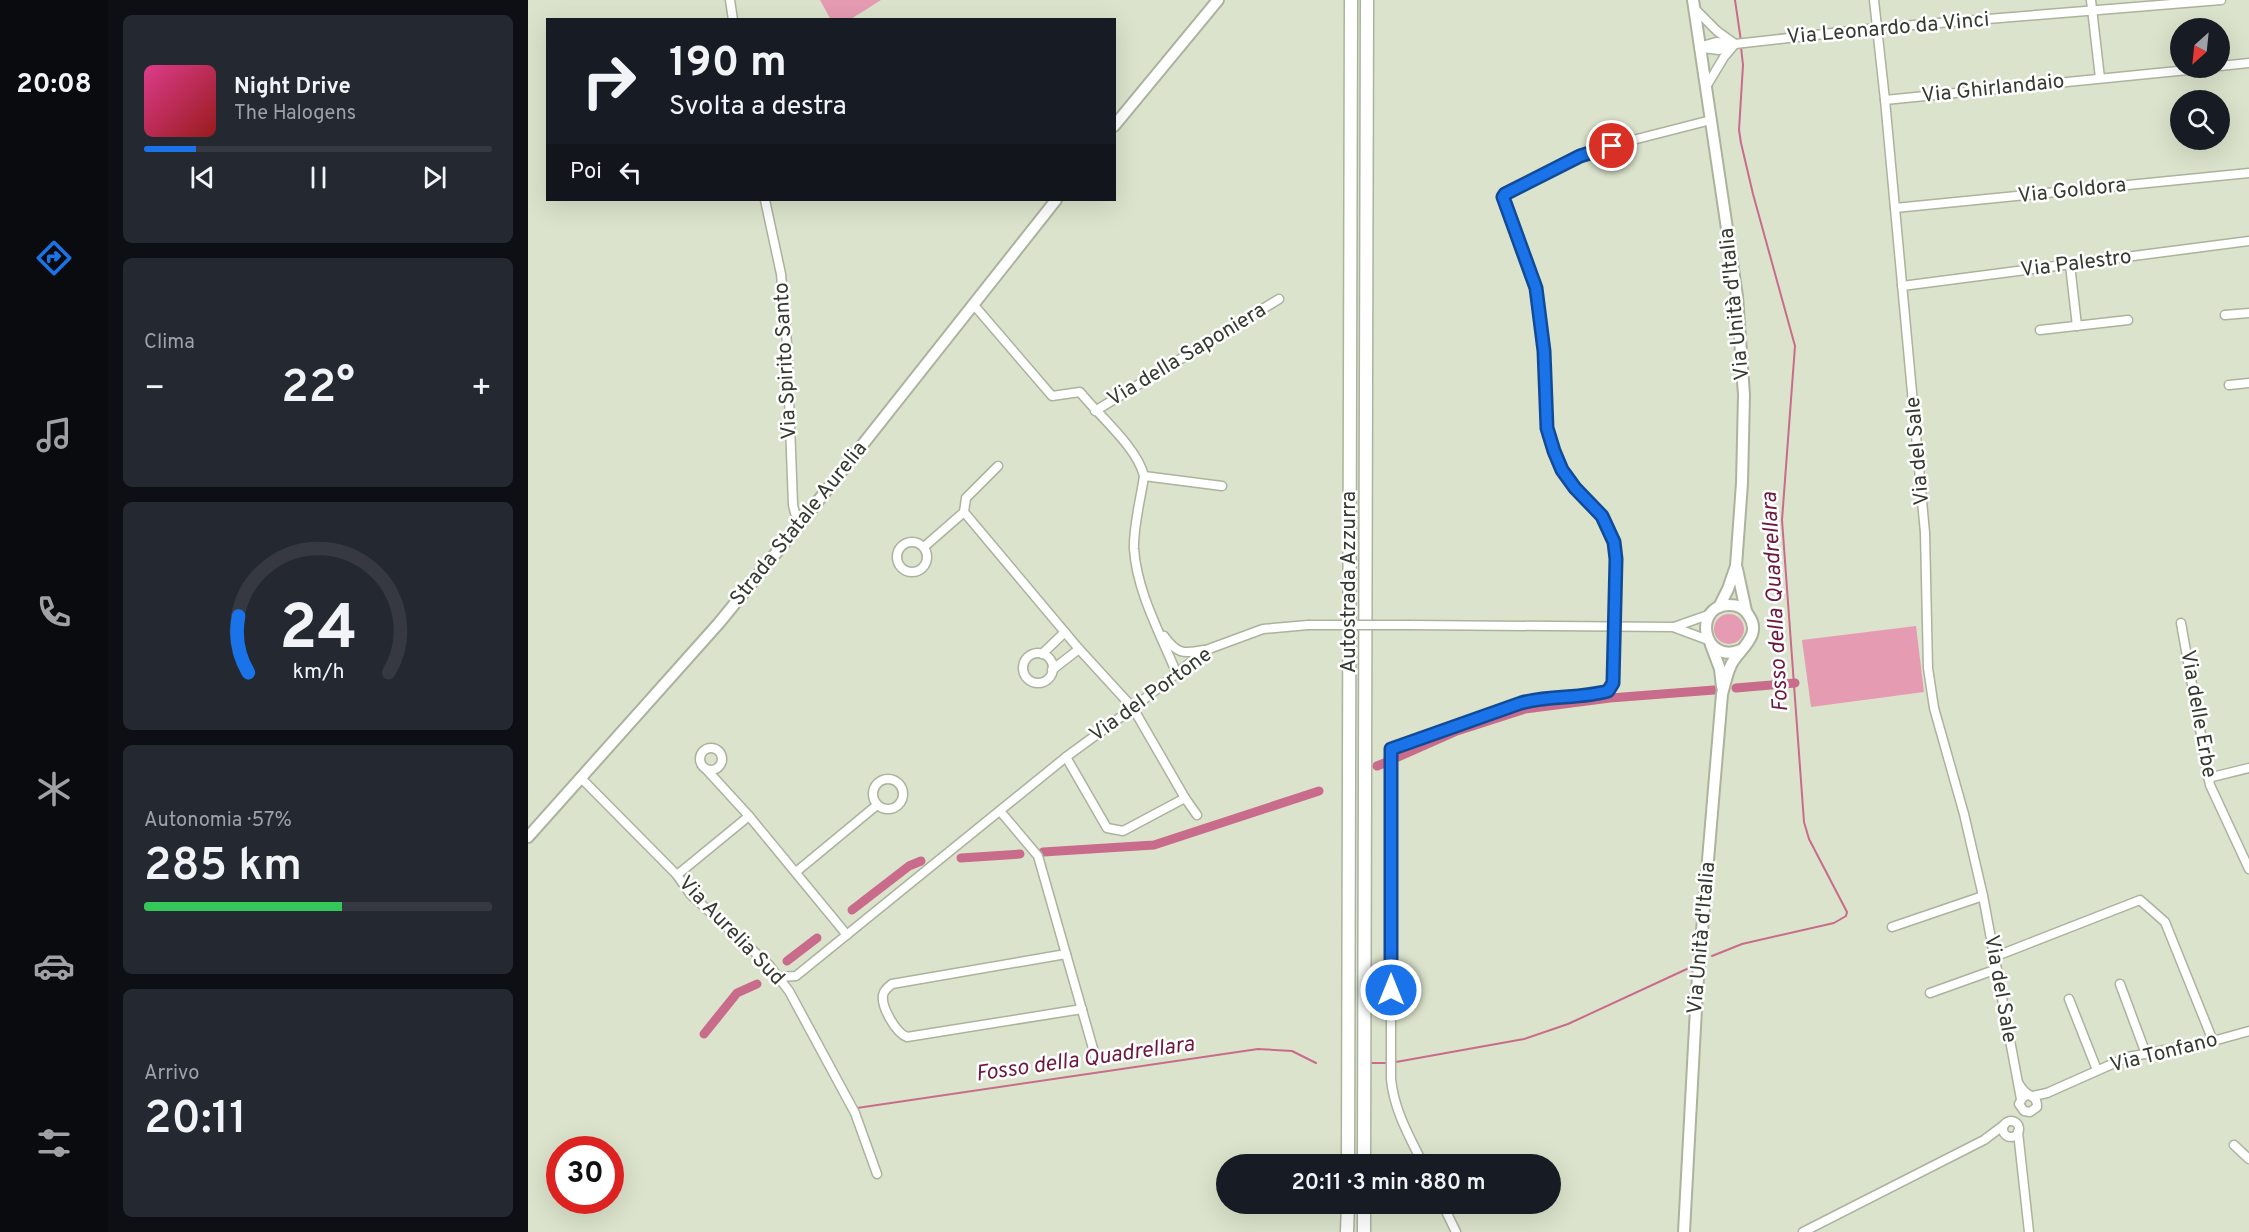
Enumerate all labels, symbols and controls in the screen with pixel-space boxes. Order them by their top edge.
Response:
street label: Via Leonardo da Vinci [1786,7,1990,51]
north arrow [2170,18,2230,78]
map controls [2170,18,2230,150]
text: 190 m [669,38,787,91]
icon: right [570,42,648,120]
text: 20:08 [16,68,92,102]
street label: Via Ghirlandaio [1920,68,2066,110]
text: Night Drive [234,74,351,101]
text: Svolta a destra [669,90,847,124]
button: search [2170,90,2230,150]
text: The Halogens [234,101,356,127]
pin [1586,120,1637,171]
icon: arrive [1595,129,1628,162]
icon: left [614,156,647,189]
text: Poi [570,159,602,186]
icon: previous [186,161,219,194]
icon: pause [302,161,335,194]
icon: next [418,161,451,194]
street label: Via Goldora [2016,172,2128,210]
street label: Via Unità d'Italia [1714,226,1756,382]
icon: directions [33,237,75,279]
street label: Via Palestro [2019,244,2133,284]
street label: Via Spirito Santo [768,282,804,440]
street label: Via della Saponiera [1103,297,1271,413]
text: Clima [144,330,195,356]
text: 22° [281,361,355,418]
text: − [144,369,165,411]
text: + [471,369,492,411]
street label: Via del Sale [1900,396,1936,506]
icon: music [33,414,75,456]
street label: Strada Statale Aurelia [724,436,874,612]
street label: Autostrada Azzurra [1336,491,1363,673]
water label: Fosso della Quadrellara [1757,491,1795,713]
icon: phone [33,591,75,633]
text: 24 [279,592,357,671]
street label: Via del Portone [1085,642,1217,748]
street label: Via delle Erbe [2173,648,2223,780]
text: km/h [292,659,344,686]
icon: climate [33,768,75,810]
text: Autonomia · 57% [144,808,292,834]
text: 285 km [144,839,302,896]
street label: Via Unità d'Italia [1682,860,1722,1016]
street label: Via Aurelia Sud [672,870,790,992]
street label: Via del Sale [1977,933,2023,1045]
icon: car [33,945,75,987]
position arrow [1359,958,1423,1022]
street label: Via Tonfano [2107,1027,2221,1079]
water label: Fosso della Quadrellara [974,1031,1197,1089]
text: Arrivo [144,1061,199,1087]
text: 20:11 [144,1092,247,1149]
icon: filters [33,1122,75,1164]
speed limit sign: 30 [546,1136,624,1214]
text: 20:11 · 3 min · 880 m [1291,1170,1486,1197]

